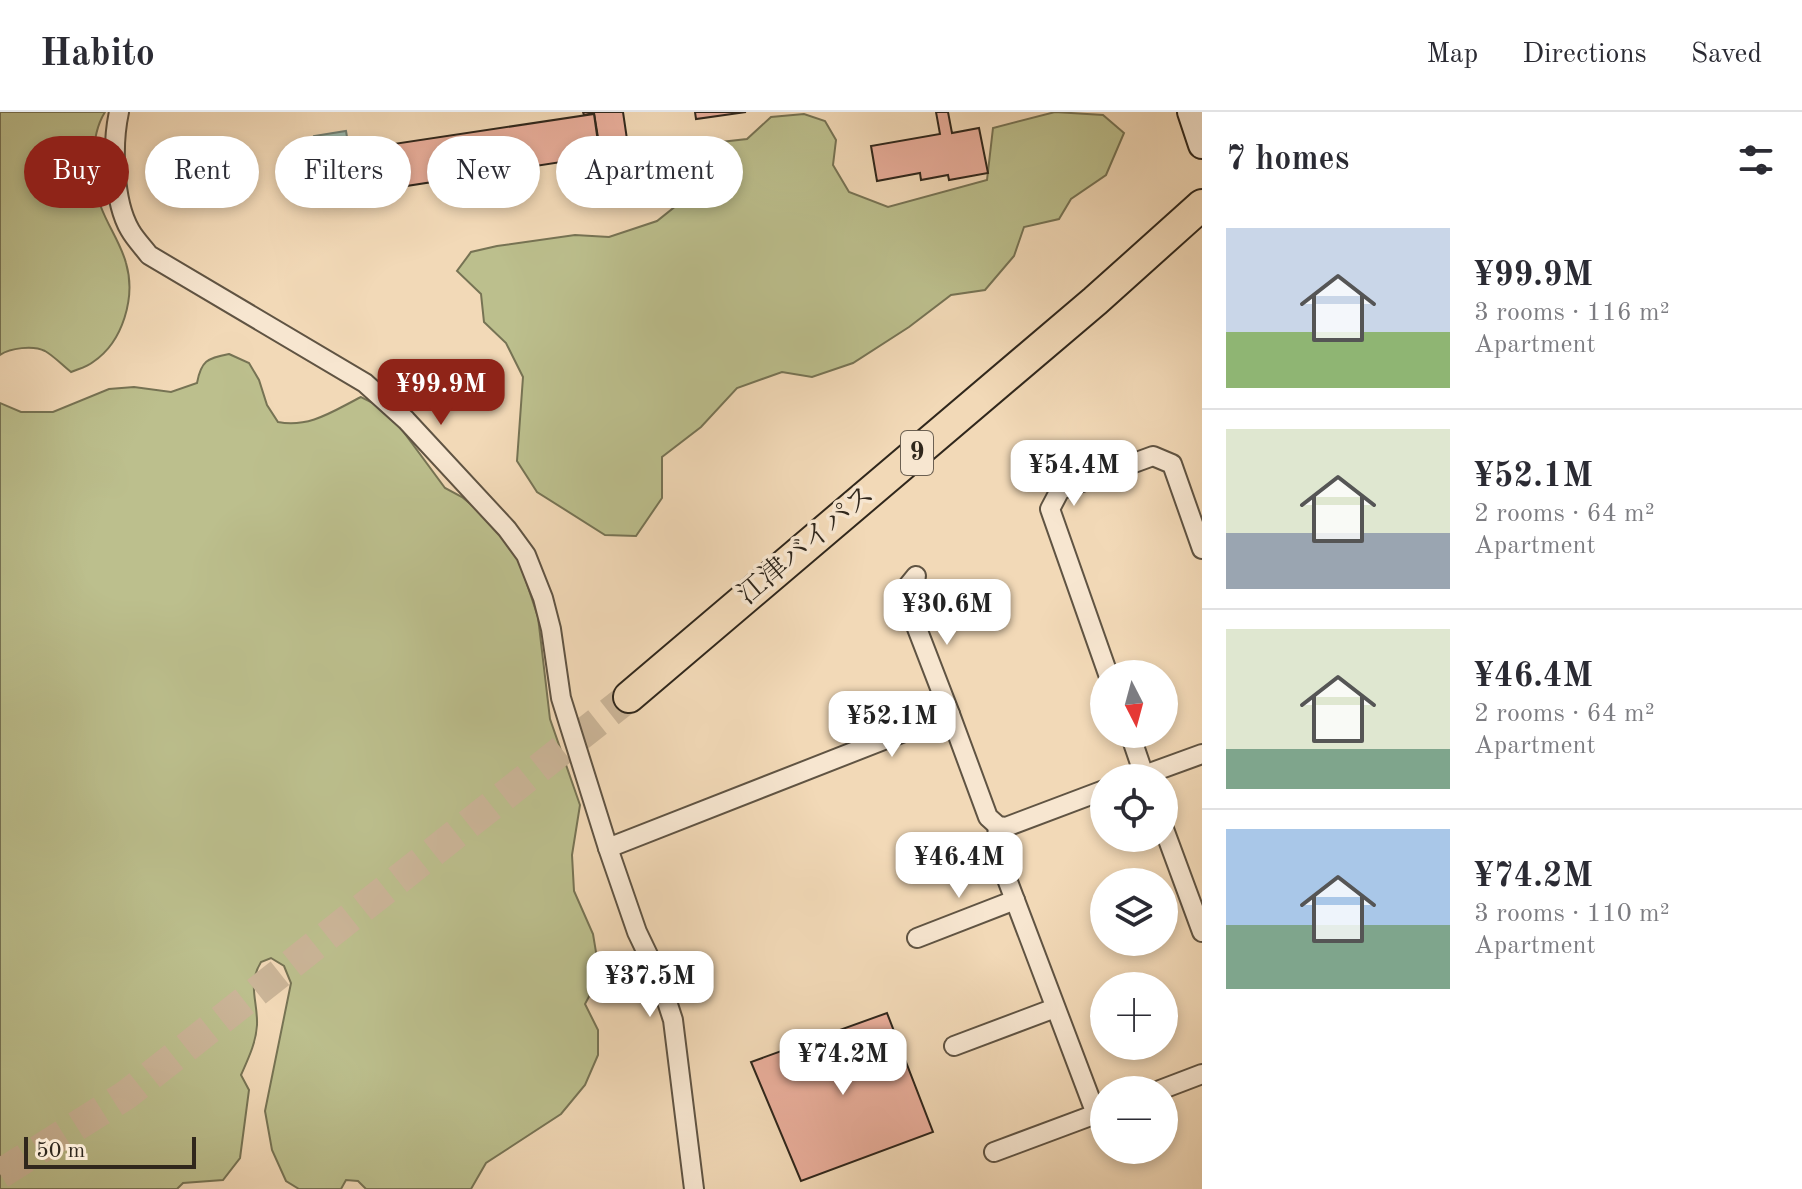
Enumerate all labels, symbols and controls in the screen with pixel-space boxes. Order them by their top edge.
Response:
text: Habito [40,36,155,74]
text: Map [1426,41,1478,69]
text: Directions [1522,41,1647,69]
text: Saved [1691,41,1762,69]
chip: Buy [24,136,129,208]
chip: Rent [145,136,259,208]
chip: Filters [275,136,411,208]
chip: New [427,136,540,208]
chip: Apartment [556,136,743,208]
icon: filters [1734,138,1778,182]
text: 7 homes [1226,143,1349,177]
text: ¥99.9M [1474,259,1593,293]
icon: home [1290,260,1386,356]
text: 3 rooms · 116 m² [1474,300,1670,326]
text: Apartment [1474,332,1596,358]
pin: ¥99.9M [376,359,506,427]
text: ¥99.9M [396,372,486,398]
road number: 9 [901,431,933,475]
pin: ¥54.4M [1009,440,1139,508]
text: ¥54.4M [1029,453,1119,479]
text: ¥52.1M [1474,460,1593,494]
icon: home [1290,461,1386,557]
street label: 江津バイパス [732,479,880,611]
text: 2 rooms · 64 m² [1474,501,1655,527]
text: Apartment [1474,533,1596,559]
pin: ¥30.6M [882,579,1012,647]
text: ¥30.6M [902,592,992,618]
north arrow [1090,660,1178,748]
map controls [1090,660,1178,1164]
text: ¥46.4M [1474,660,1593,694]
icon: home [1290,661,1386,757]
pin: ¥52.1M [827,691,957,759]
text: 2 rooms · 64 m² [1474,701,1655,727]
text: ¥52.1M [847,704,937,730]
text: Apartment [1474,733,1596,759]
button: locate [1090,764,1178,852]
pin: ¥46.4M [894,832,1024,900]
text: ¥46.4M [914,845,1004,871]
text: ¥74.2M [1474,860,1593,894]
icon: home [1290,861,1386,957]
button: layers [1090,868,1178,956]
text: 3 rooms · 110 m² [1474,901,1670,927]
text: Apartment [1474,933,1596,959]
pin: ¥37.5M [585,951,715,1019]
text: ¥37.5M [605,964,695,990]
button: + [1090,972,1178,1060]
pin: ¥74.2M [778,1029,908,1097]
text: ¥74.2M [798,1042,888,1068]
button: − [1090,1076,1178,1164]
scale bar [24,1133,196,1169]
text: 50 m [36,1140,85,1162]

